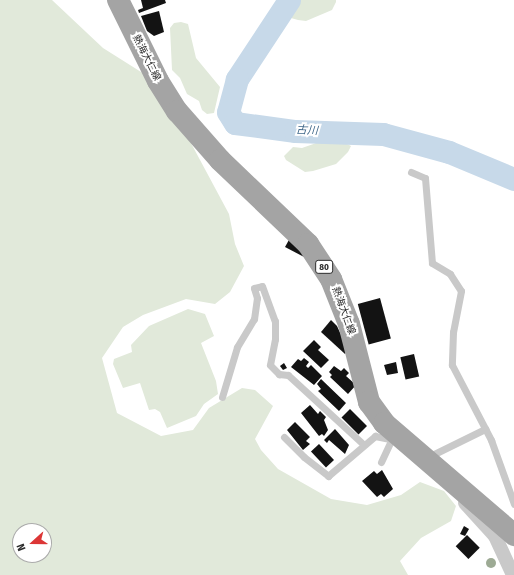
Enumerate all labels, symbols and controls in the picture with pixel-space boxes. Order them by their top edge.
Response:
street label: 熱海大仁線 [129,33,163,83]
water label: 古川 [296,124,318,138]
road number: 80 [315,260,333,274]
street label: 熱海大仁線 [329,285,357,337]
north arrow [12,523,52,563]
text: N [14,542,29,553]

